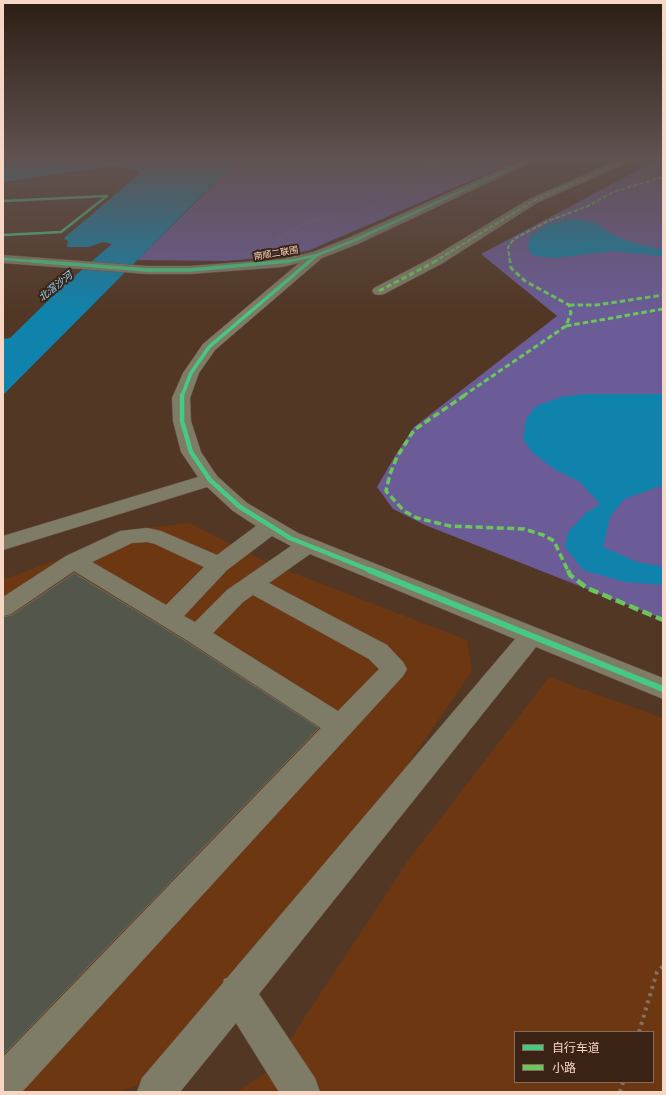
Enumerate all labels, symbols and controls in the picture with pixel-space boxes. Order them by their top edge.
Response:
street label: 南顺二联围 [253,245,299,263]
water label: 北滘沙河 [37,270,75,304]
legend [514,1031,654,1083]
text: 自行车道 [552,1041,600,1056]
text: 小路 [552,1061,576,1076]

